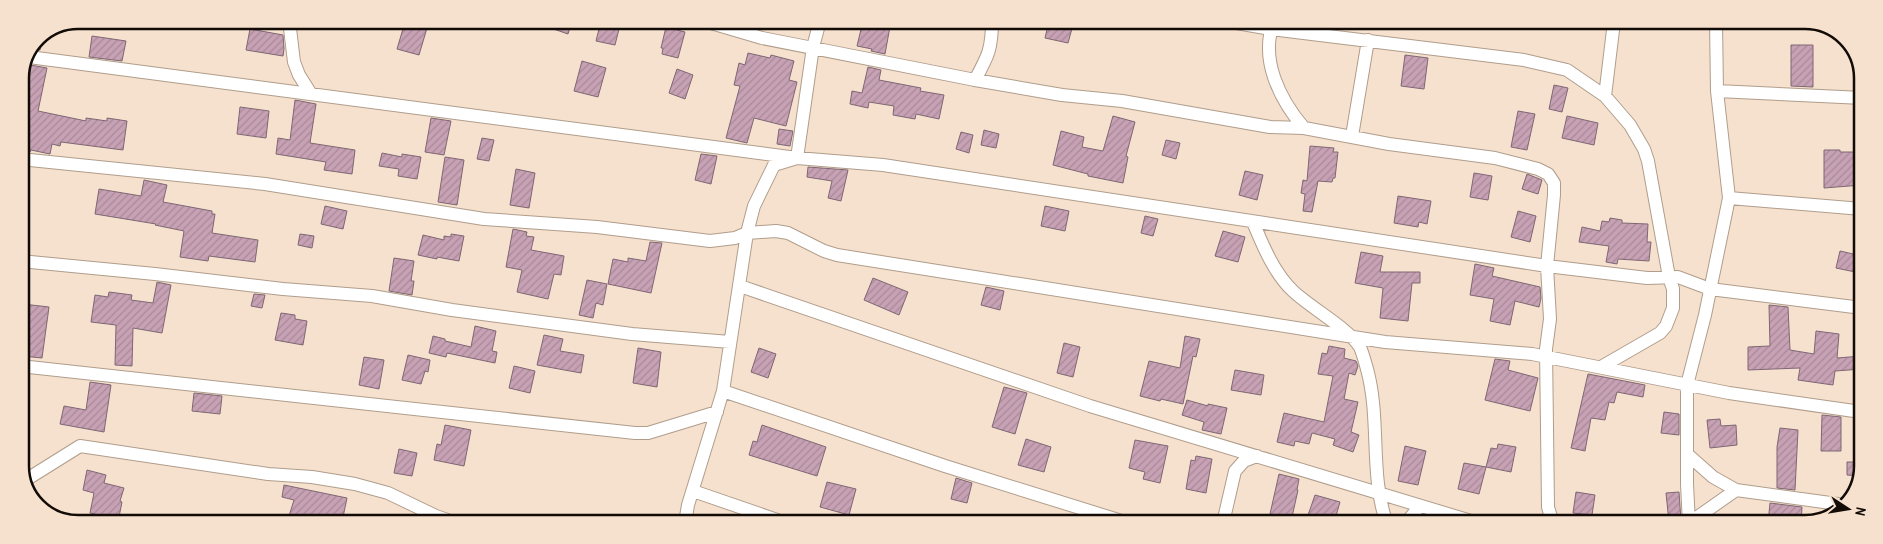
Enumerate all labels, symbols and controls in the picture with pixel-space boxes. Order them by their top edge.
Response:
north arrow [1823,484,1873,534]
text: N [1851,506,1870,518]

